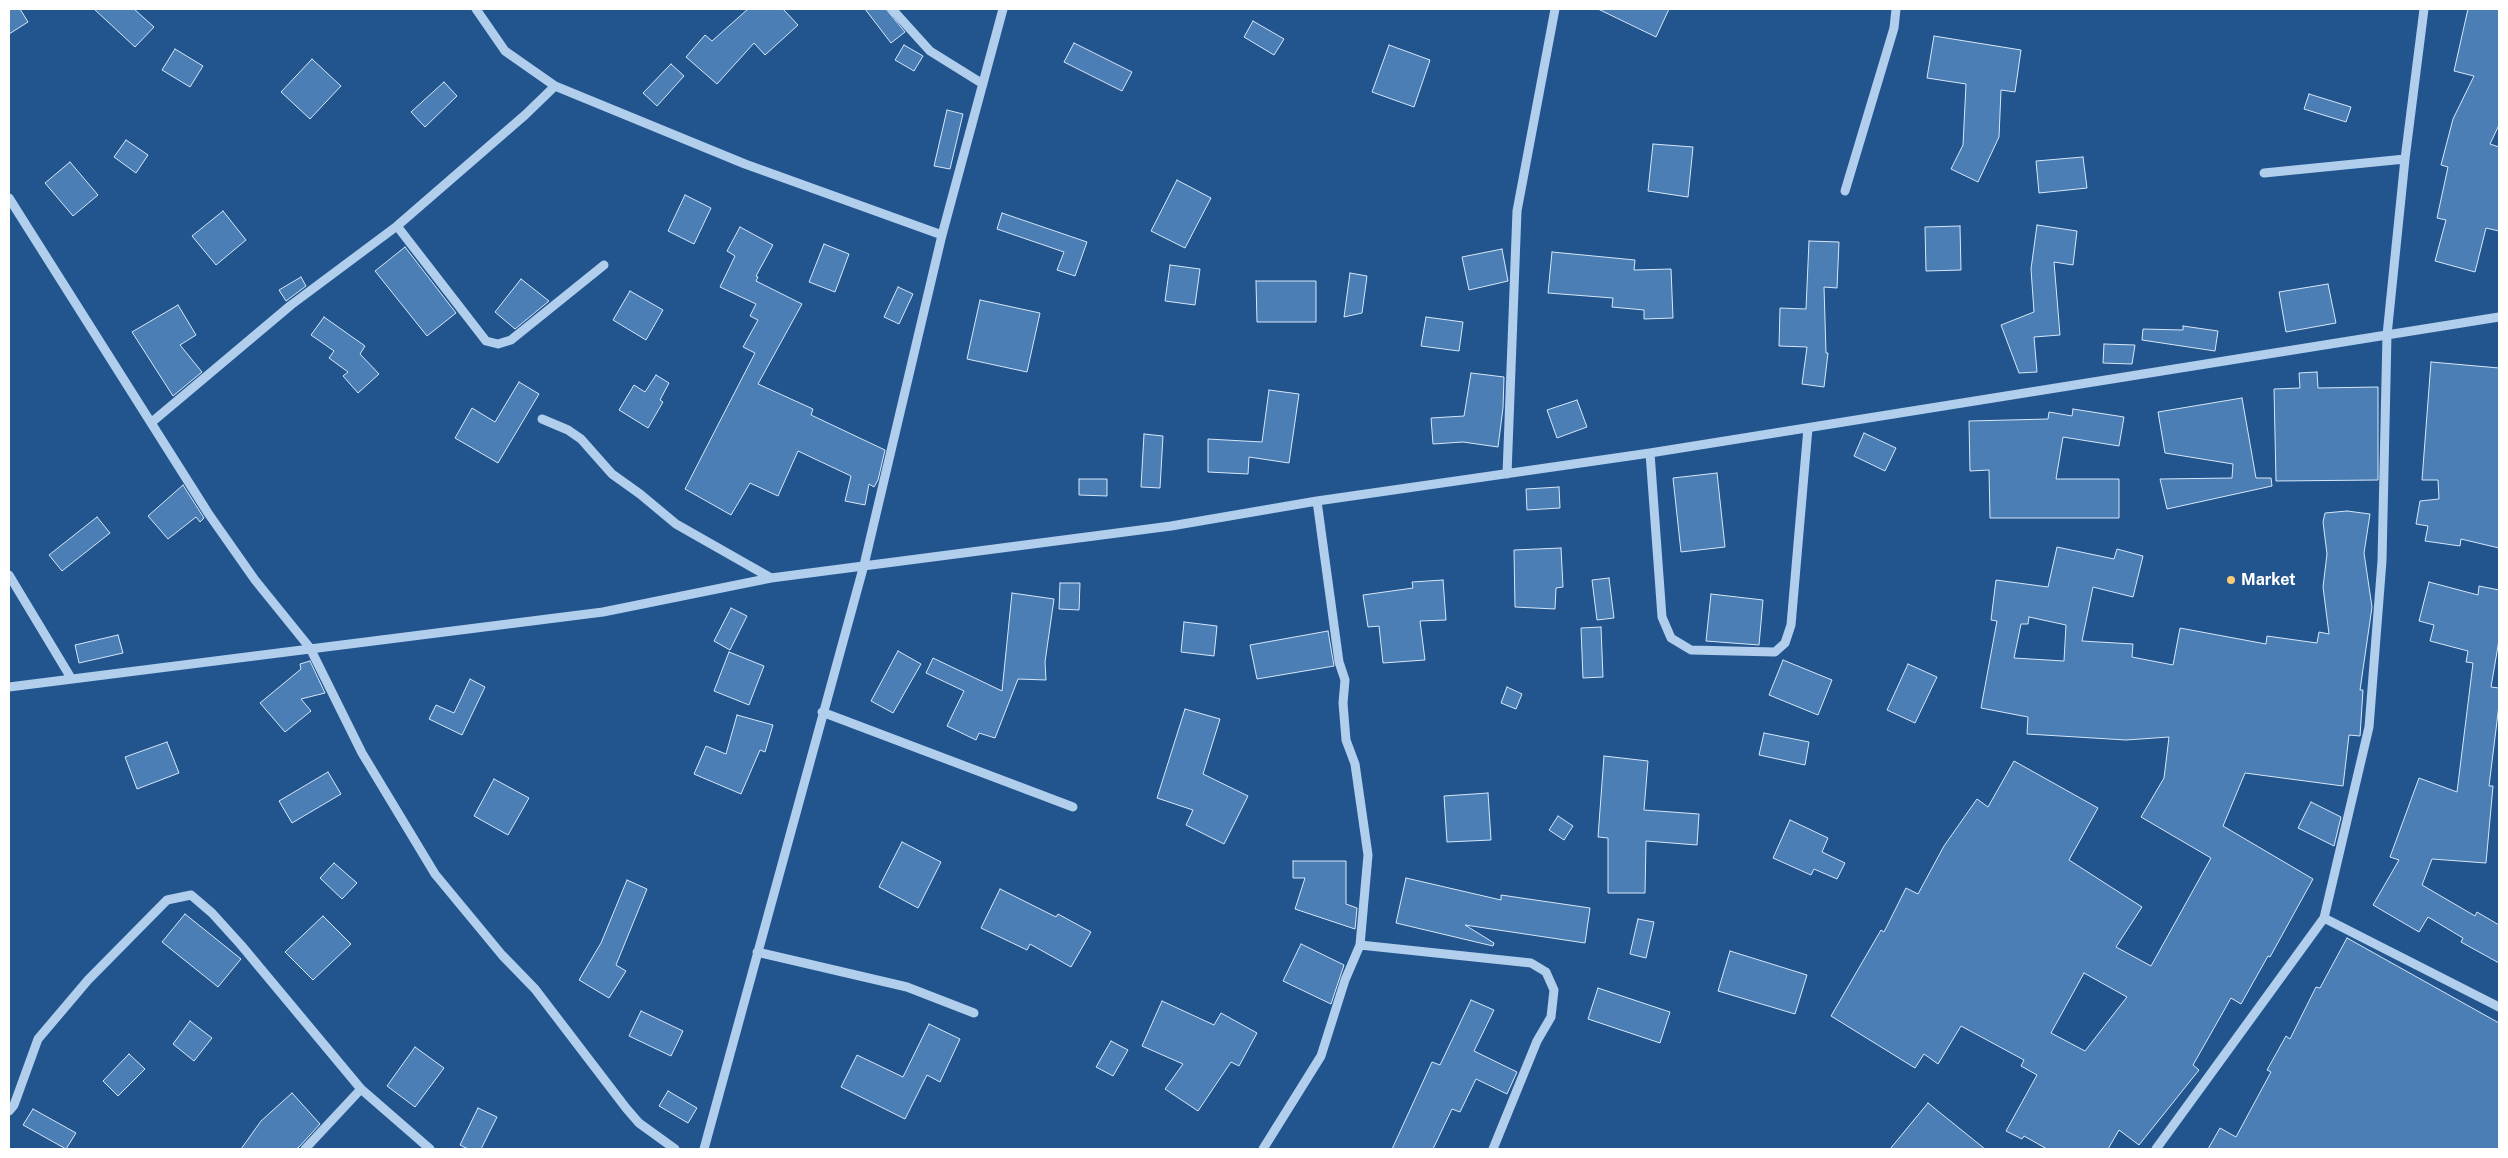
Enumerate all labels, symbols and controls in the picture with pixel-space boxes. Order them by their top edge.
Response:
place label: Market [2241,570,2296,590]
marker: Market [2225,574,2237,586]

